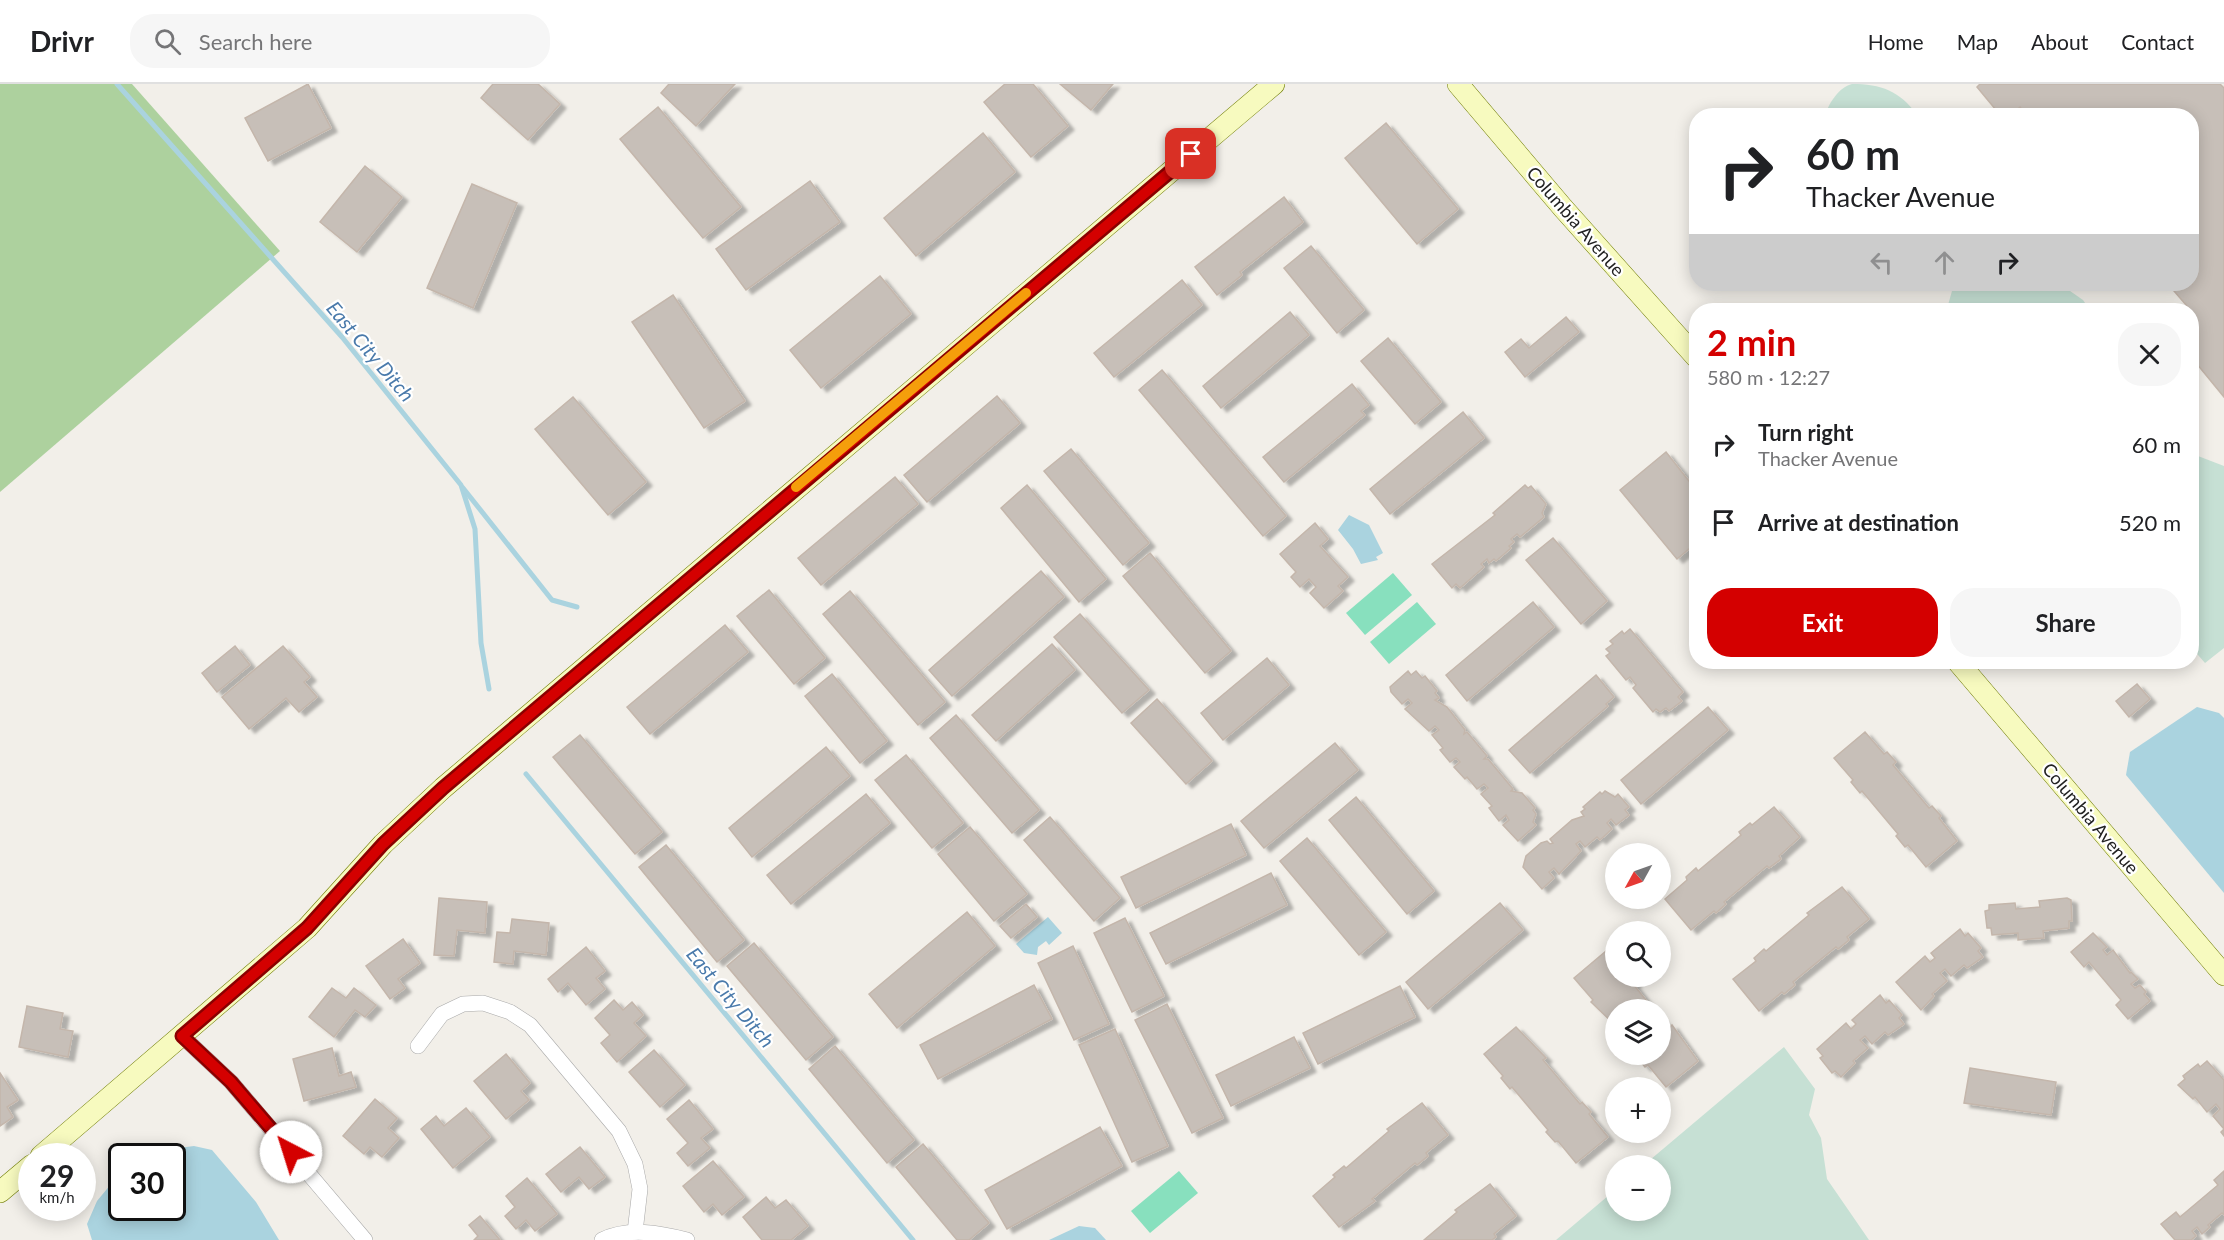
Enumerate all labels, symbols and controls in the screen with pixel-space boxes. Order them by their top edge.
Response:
search box [130,14,550,68]
text: Drivr [30,24,94,58]
icon: search [151,25,184,58]
text: Search here [199,28,312,55]
text: Home [1868,29,1924,54]
text: Map [1957,29,1998,54]
text: About [2031,29,2088,54]
text: Contact [2121,29,2194,54]
pin [1165,128,1216,179]
text: 60 m [1806,129,1900,179]
icon: right [1707,132,1785,210]
icon: arrive [1174,137,1207,170]
street label: Columbia Avenue [1522,162,1630,280]
text: Thacker Avenue [1806,180,1995,213]
icon: left [1865,246,1898,279]
icon: ahead [1928,246,1961,279]
icon: right [1991,246,2024,279]
water label: East City Ditch [322,296,420,406]
text: 2 min [1707,320,1796,364]
button: close [2118,323,2181,386]
text: 580 m · 12:27 [1707,365,1830,389]
text: Turn right [1758,419,1853,446]
icon: right [1707,428,1740,461]
text: 60 m [2132,431,2181,458]
text: Thacker Avenue [1758,446,1898,470]
icon: arrive [1707,506,1740,539]
text: Arrive at destination [1758,509,1959,536]
text: 520 m [2119,509,2181,536]
button: Exit [1707,588,1938,657]
button: Share [1950,588,2181,657]
street label: Columbia Avenue [2038,758,2144,878]
north arrow [1605,843,1671,909]
map controls [1605,843,1671,1221]
button: search [1605,921,1671,987]
water label: East City Ditch [682,942,780,1052]
button: layers [1605,999,1671,1065]
button: + [1605,1077,1671,1143]
position arrow [259,1120,323,1184]
speed limit sign: 30 [108,1143,186,1221]
button: − [1605,1155,1671,1221]
text: 29 [40,1157,74,1193]
text: km/h [39,1188,75,1206]

